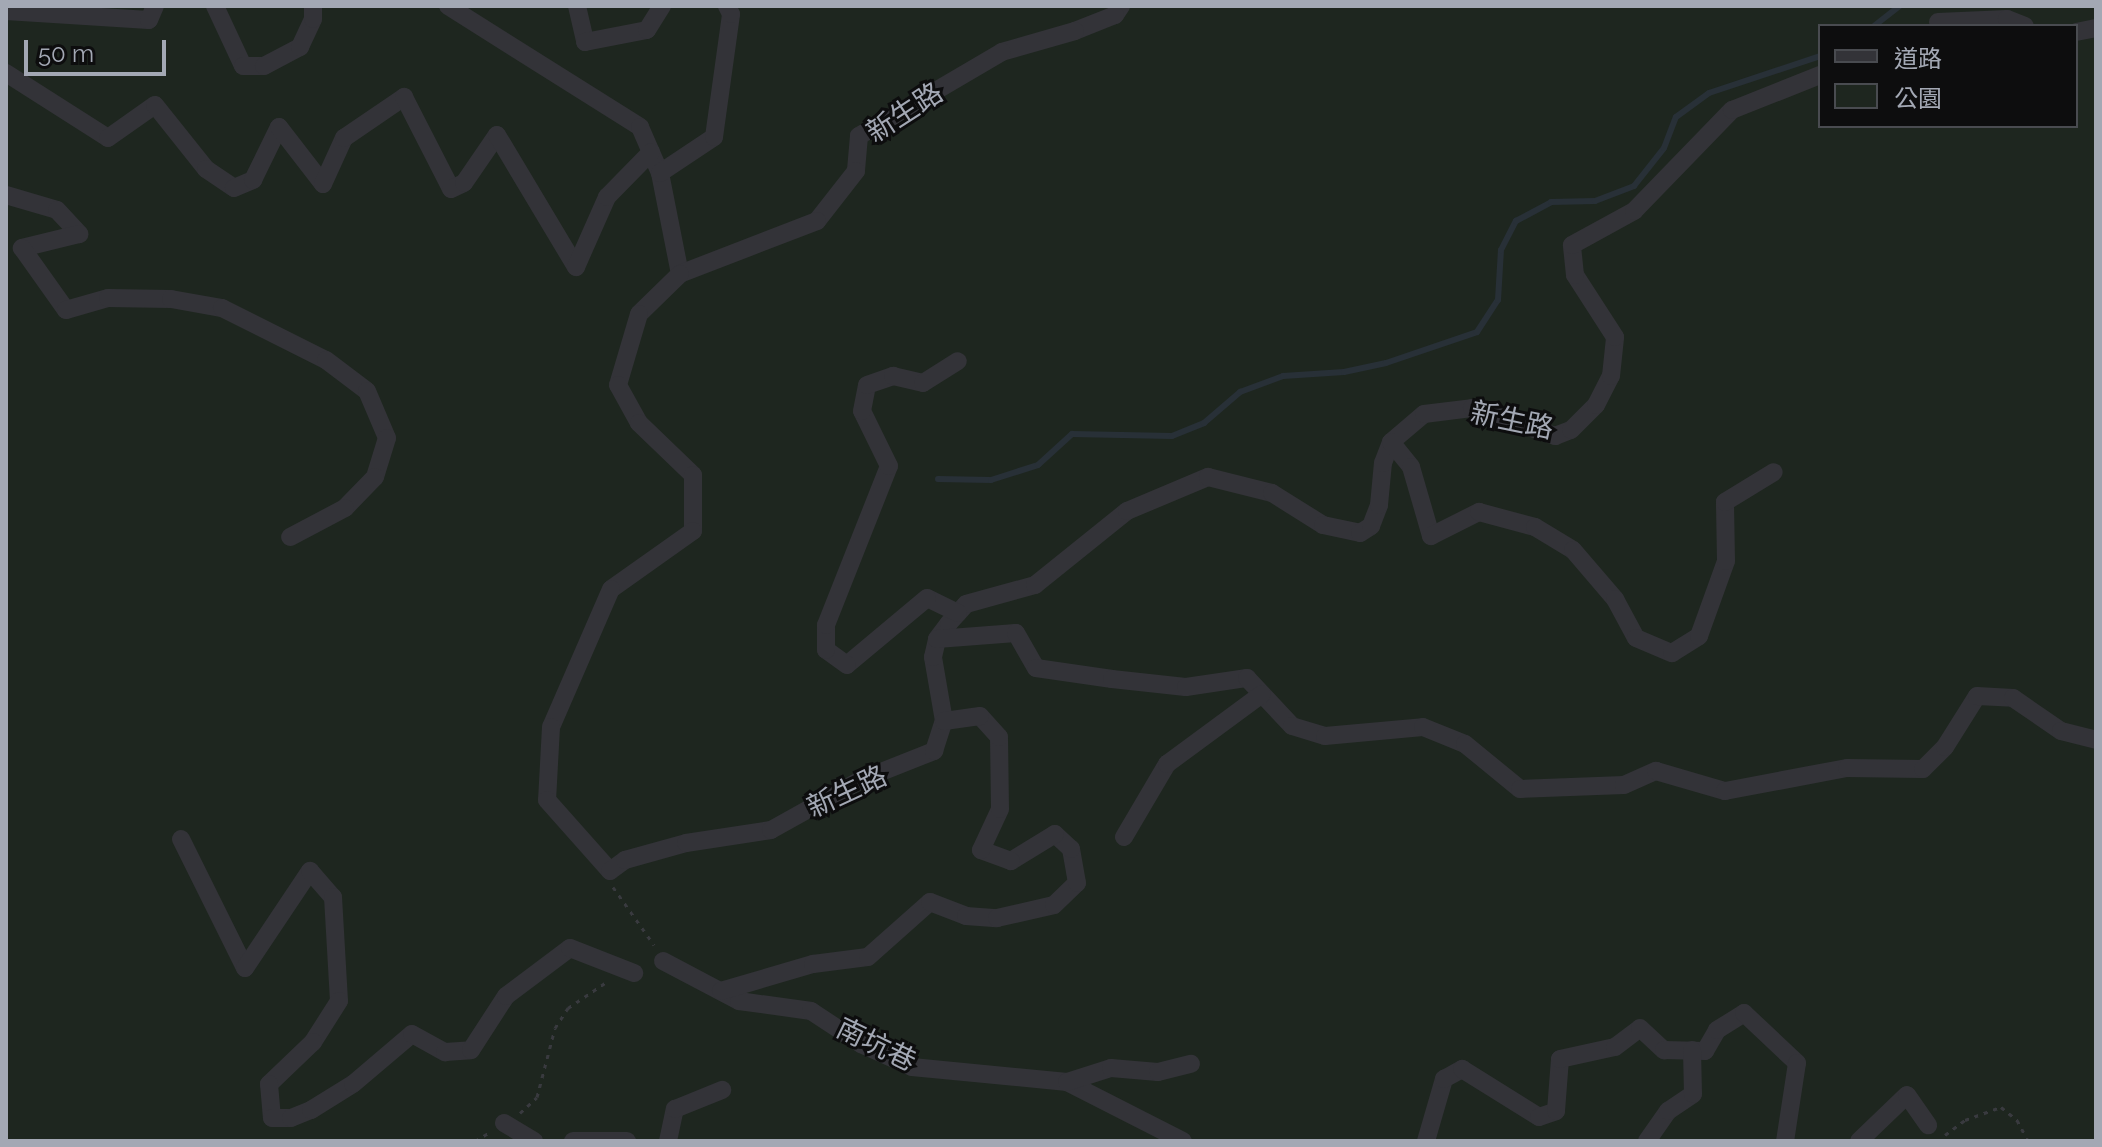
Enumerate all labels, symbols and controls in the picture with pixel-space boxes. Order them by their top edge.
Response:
scale bar [28,24,170,74]
legend [1818,24,2078,128]
text: 50 m [38,39,94,68]
text: 道路 [1894,44,1942,73]
street label: 新生路 [861,76,949,150]
text: 公園 [1894,84,1942,113]
street label: 新生路 [1467,396,1557,446]
street label: 新生路 [802,759,892,825]
street label: 南坑巷 [831,1011,921,1079]

